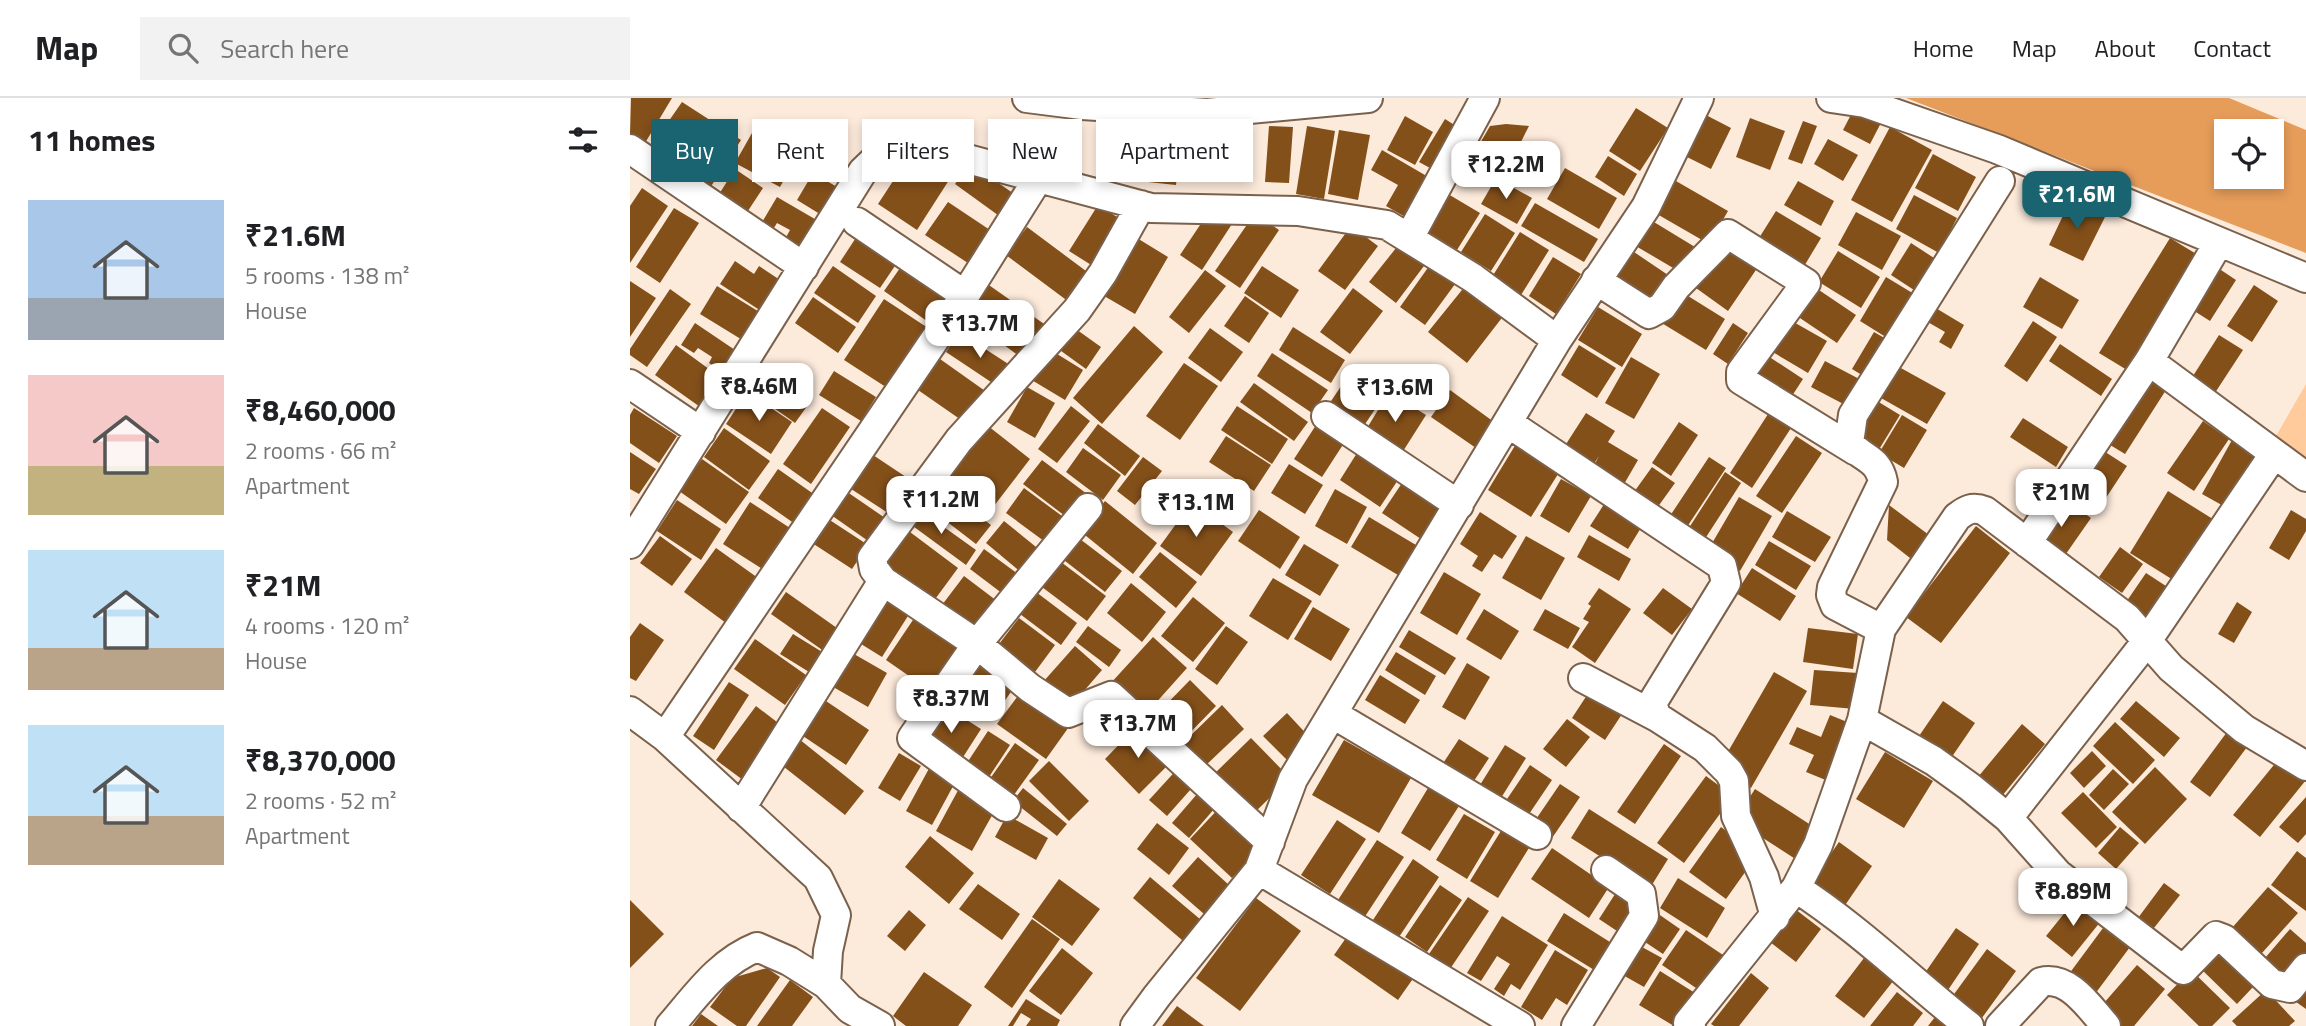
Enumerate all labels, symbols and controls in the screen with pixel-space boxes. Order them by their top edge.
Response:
search box [140,17,630,80]
text: Map [35,23,98,73]
icon: search [164,29,202,67]
text: Search here [220,29,349,68]
text: Home [1913,30,1974,66]
text: Map [2012,30,2057,66]
text: About [2095,30,2155,66]
text: Contact [2193,30,2271,66]
text: 11 homes [28,117,155,163]
chip: Buy [651,119,738,182]
chip: Rent [752,119,848,182]
chip: Filters [862,119,974,182]
chip: New [988,119,1082,182]
chip: Apartment [1096,119,1253,182]
map controls [2214,119,2284,189]
button: locate [2214,119,2284,189]
icon: filters [564,121,602,159]
pin: ₹12.2M [1449,141,1563,201]
text: ₹12.2M [1467,146,1545,181]
pin: ₹21.6M [2020,172,2134,231]
text: ₹21.6M [2038,176,2116,211]
text: ₹21.6M [245,212,346,258]
icon: home [84,228,168,312]
text: 5 rooms · 138 m² [245,258,409,293]
text: House [245,293,307,328]
pin: ₹13.7M [923,300,1037,360]
text: ₹13.7M [941,305,1019,340]
pin: ₹8.46M [702,364,816,423]
pin: ₹13.6M [1338,364,1452,424]
text: ₹8.46M [720,368,798,403]
text: ₹13.6M [1356,369,1434,404]
text: ₹8,460,000 [245,387,396,433]
icon: home [84,403,168,487]
text: 2 rooms · 66 m² [245,433,396,468]
text: Apartment [245,468,350,503]
pin: ₹21M [2020,470,2102,529]
text: ₹21M [2032,474,2090,509]
pin: ₹11.2M [884,476,998,536]
pin: ₹13.1M [1139,480,1253,539]
text: ₹11.2M [902,481,980,516]
text: ₹13.1M [1157,484,1235,519]
text: ₹21M [245,562,322,608]
icon: home [84,578,168,662]
text: 4 rooms · 120 m² [245,608,409,643]
text: House [245,643,307,678]
pin: ₹8.37M [894,676,1008,735]
text: ₹8.37M [912,680,990,715]
pin: ₹13.7M [1081,700,1195,760]
text: ₹13.7M [1099,705,1177,740]
text: ₹8,370,000 [245,737,396,783]
icon: home [84,753,168,837]
text: 2 rooms · 52 m² [245,783,396,818]
text: Apartment [245,818,350,853]
pin: ₹8.89M [2016,868,2130,928]
text: ₹8.89M [2034,873,2112,908]

